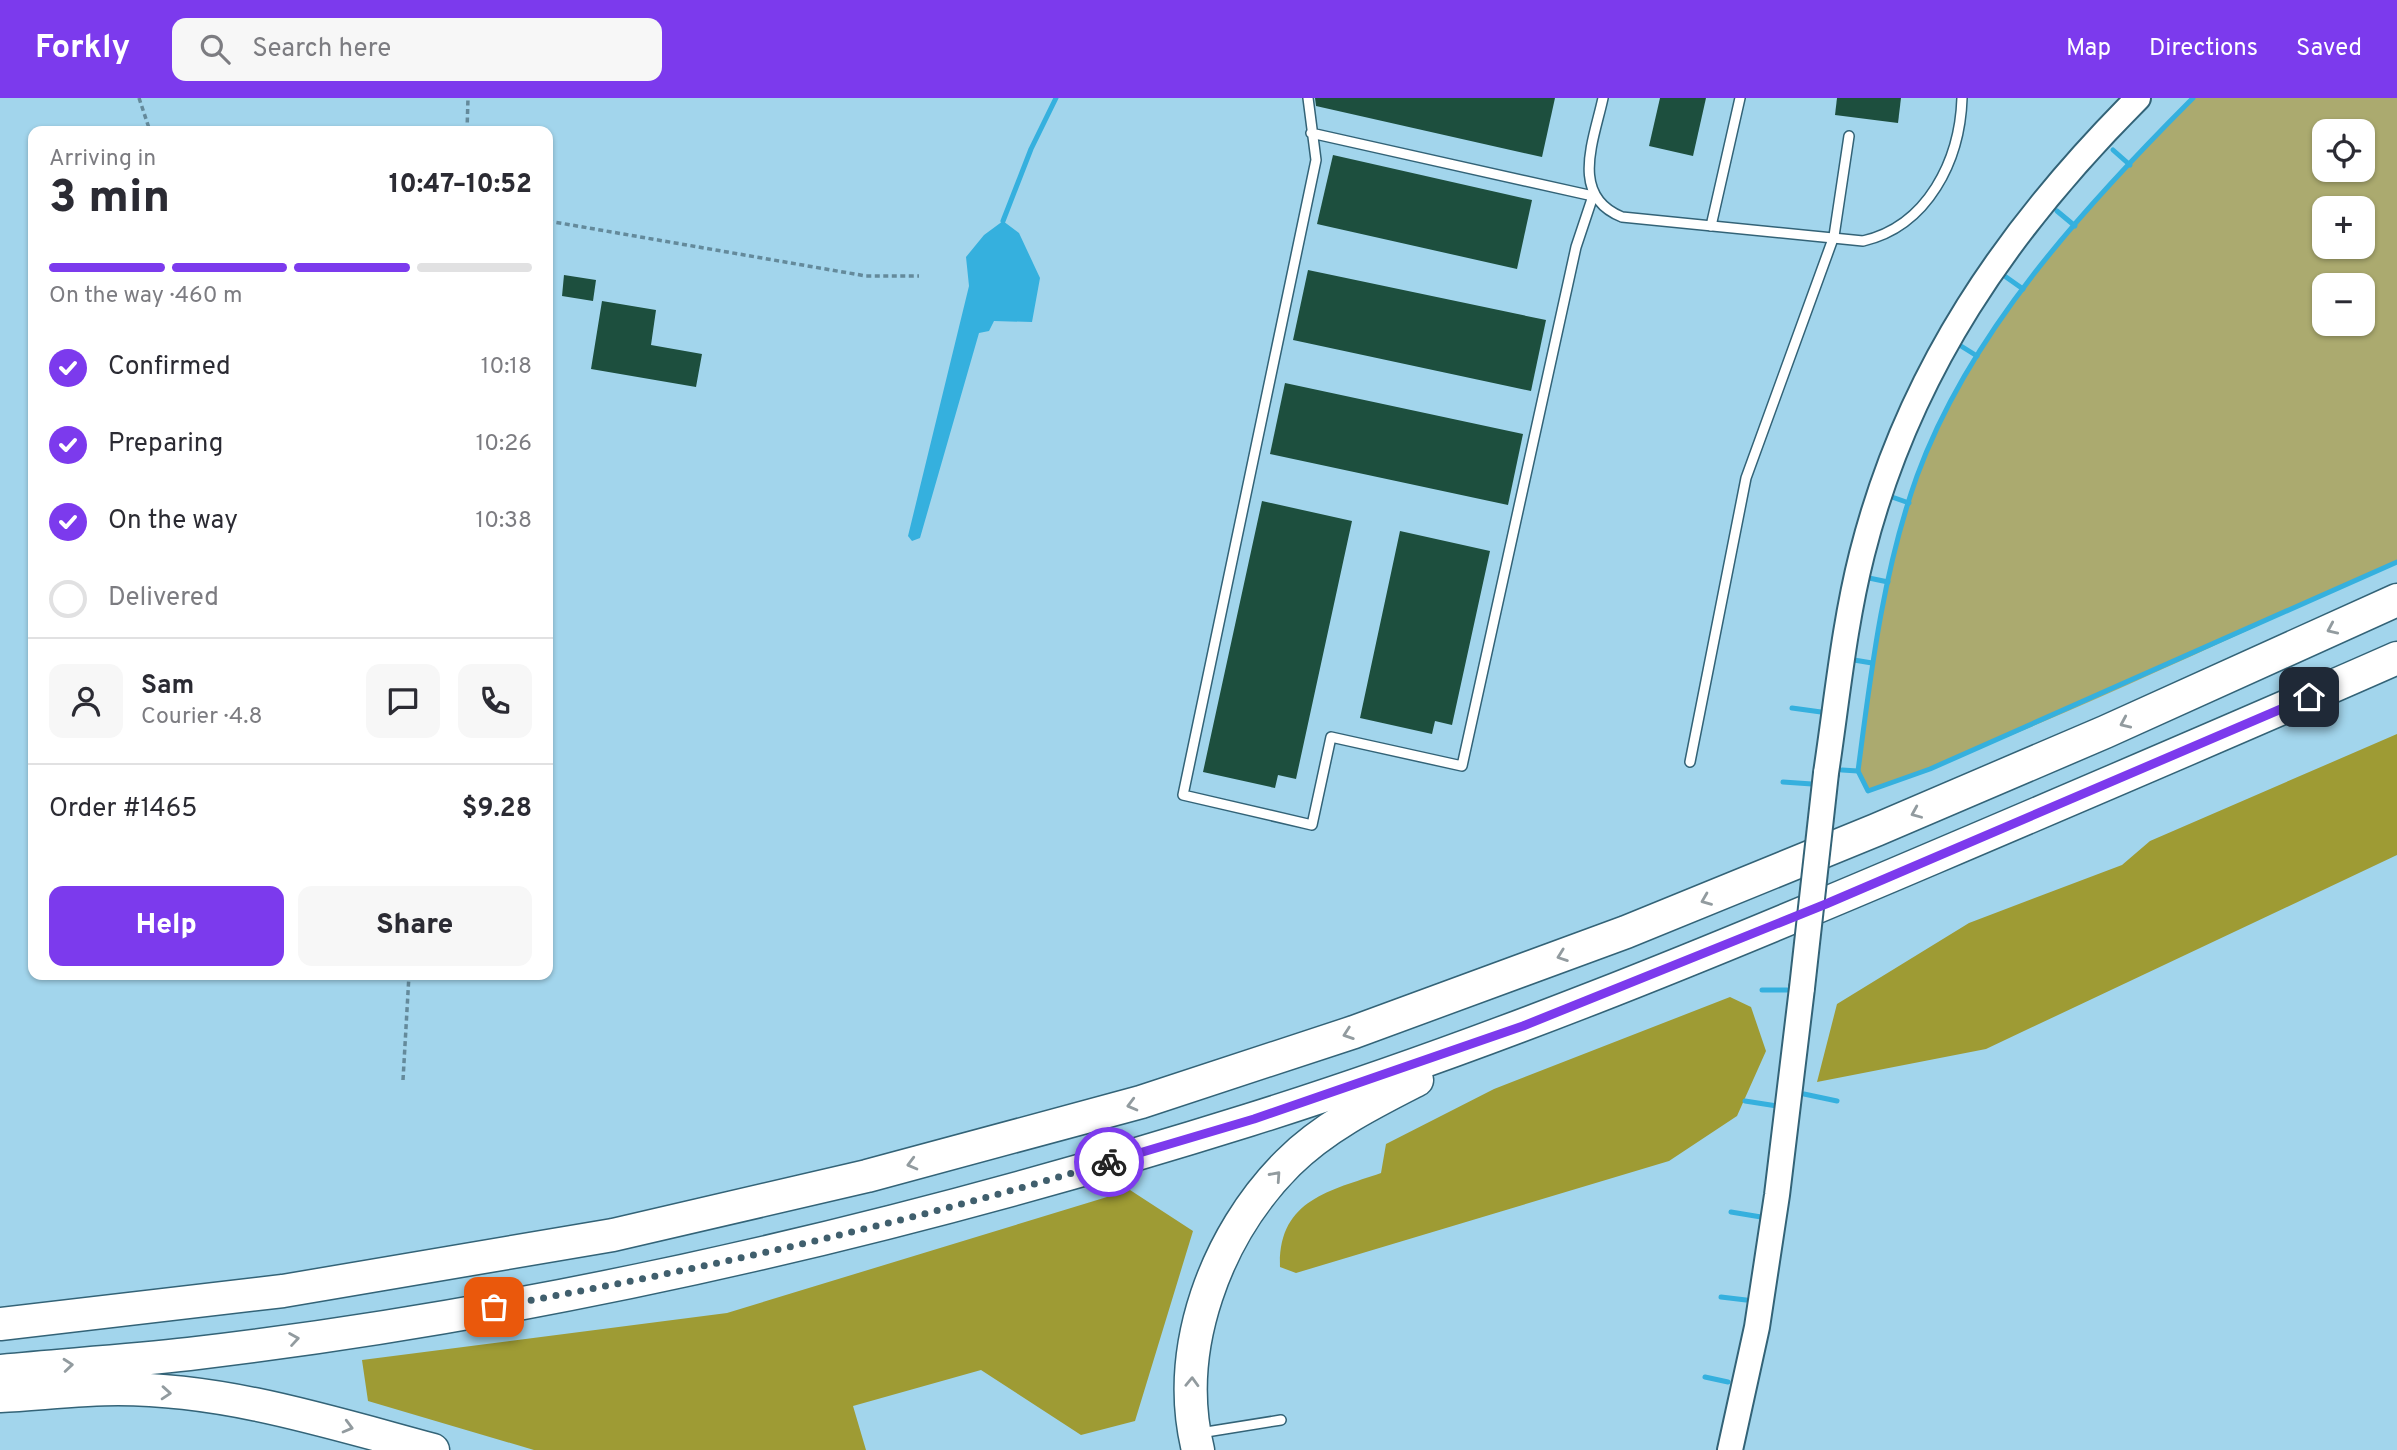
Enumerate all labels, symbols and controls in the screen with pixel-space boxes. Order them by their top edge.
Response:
search box [172,18,662,81]
text: Forkly [35,28,130,70]
icon: search [196,30,234,68]
text: Search here [252,33,391,66]
text: Map [2066,34,2111,64]
text: Directions [2149,34,2258,64]
text: Saved [2296,34,2362,64]
map controls [2312,119,2375,336]
button: locate [2312,119,2375,182]
text: Arriving in [49,145,156,174]
text: 10:47–10:52 [389,169,532,202]
text: 3 min [49,170,170,229]
button: + [2312,196,2375,259]
button: − [2312,273,2375,336]
text: On the way · 460 m [49,282,242,311]
icon: check [49,349,87,387]
text: Confirmed [108,351,231,384]
text: 10:18 [481,353,532,382]
icon: check [49,426,87,464]
text: Preparing [108,428,223,461]
text: 10:26 [476,430,532,459]
icon: check [49,503,87,541]
text: On the way [108,505,238,538]
text: 10:38 [476,507,532,536]
text: Delivered [108,582,219,615]
one-way arrow [2327,621,2340,635]
button: person [49,664,123,738]
button: chat [366,664,440,738]
button: phone [458,664,532,738]
pin [2279,667,2339,727]
text: Sam [141,670,194,703]
icon: home [2290,678,2328,716]
text: Courier · 4.8 [141,703,262,732]
one-way arrow [2120,715,2132,729]
text: Order #1465 [49,793,197,826]
text: $9.28 [462,793,532,826]
one-way arrow [1911,805,1923,819]
button: Help [49,886,284,966]
button: Share [298,886,532,966]
one-way arrow [1701,891,1713,905]
one-way arrow [1557,947,1569,961]
one-way arrow [1343,1026,1355,1040]
one-way arrow [1126,1096,1138,1111]
courier [1074,1127,1144,1197]
icon: bike [1090,1143,1128,1181]
one-way arrow [907,1155,919,1170]
one-way arrow [1268,1171,1280,1184]
pin [464,1277,524,1337]
icon: bag [475,1288,513,1326]
one-way arrow [288,1332,300,1347]
one-way arrow [63,1358,74,1373]
one-way arrow [1185,1377,1200,1388]
one-way arrow [161,1385,172,1400]
one-way arrow [342,1419,354,1433]

